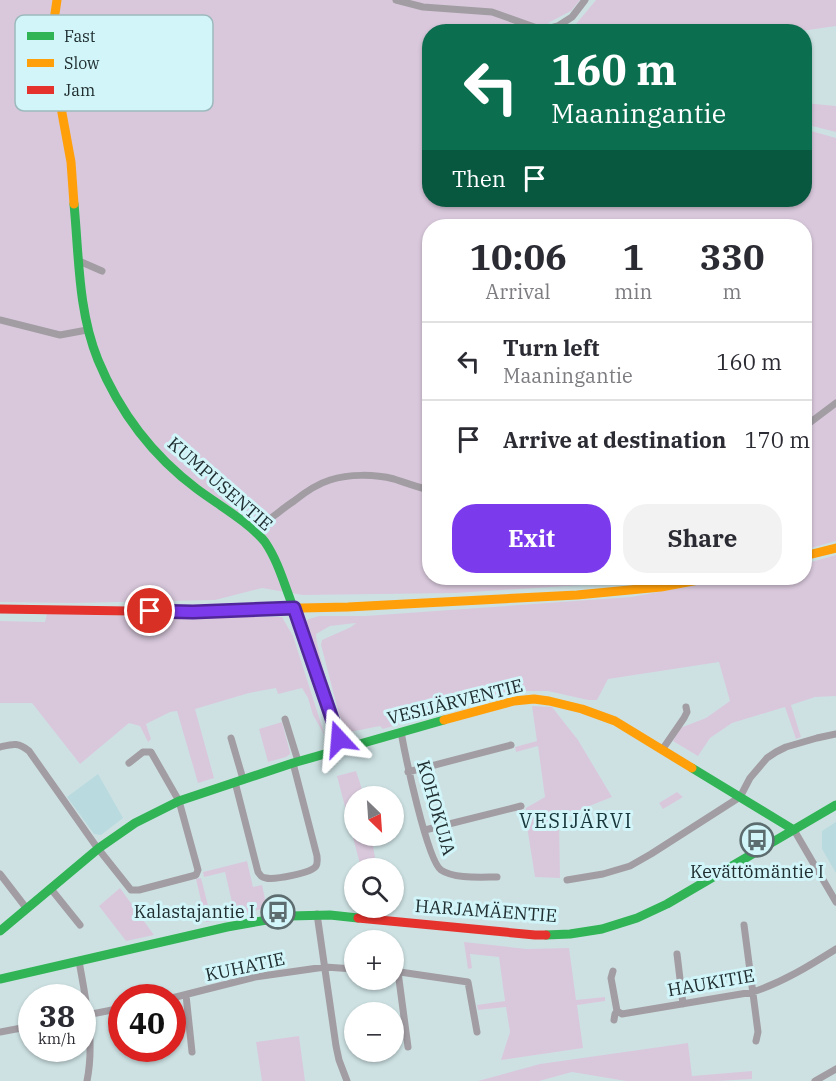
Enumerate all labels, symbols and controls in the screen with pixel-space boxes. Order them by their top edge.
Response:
legend [15,15,213,111]
text: Fast [64,26,96,46]
text: 160 m [551,42,677,97]
icon: left [452,48,530,126]
text: Slow [64,53,100,73]
text: Jam [64,80,95,100]
text: Maaningantie [551,95,726,130]
icon: arrive [518,162,551,195]
text: Then [452,164,506,193]
text: 10:06 [469,233,567,280]
text: 1 [622,233,644,280]
text: 330 [700,233,765,280]
text: Arrival [486,278,551,305]
text: min [614,278,652,305]
text: m [723,278,742,305]
text: Turn left [503,333,599,362]
icon: left [452,345,485,378]
text: 160 m [716,347,782,376]
text: Maaningantie [503,362,633,389]
icon: arrive [452,423,485,456]
text: Arrive at destination [503,425,726,454]
text: 170 m [744,425,810,454]
street label: KUMPUSENTIE [163,432,278,536]
button: Exit [452,504,611,573]
button: Share [623,504,782,573]
pin [124,585,175,636]
icon: arrive [133,594,166,627]
street label: VESIJÄRVENTIE [385,674,525,729]
position arrow [307,707,371,771]
street label: KOHOKUJA [412,758,461,859]
north arrow [344,786,404,846]
map controls [344,786,404,1062]
district label: VESIJÄRVI [519,807,633,834]
bus stop icon: Kevättömäntie I [739,822,775,858]
button: search [344,858,404,918]
place label: Kevättömäntie I [690,860,824,883]
bus stop icon: Kalastajantie I [260,894,296,930]
street label: HARJAMÄENTIE [414,894,558,927]
place label: Kalastajantie I [134,900,255,923]
button: + [344,930,404,990]
street label: KUHATIE [203,947,287,986]
street label: HAUKITIE [666,964,756,1001]
speed limit sign: 40 [108,984,186,1062]
text: 38 [39,996,75,1035]
button: − [344,1002,404,1062]
text: km/h [38,1029,76,1048]

